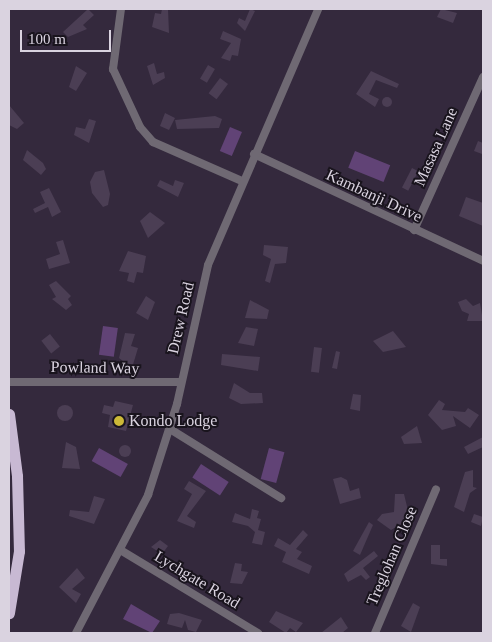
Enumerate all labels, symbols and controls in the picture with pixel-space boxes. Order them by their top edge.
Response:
scale bar [22,20,114,52]
text: 100 m [28,31,66,47]
street label: Masasa Lane [410,105,462,189]
street label: Kambanji Drive [323,165,425,227]
street label: Drew Road [163,280,199,356]
street label: Powland Way [50,358,140,378]
place label: Kondo Lodge [129,411,217,431]
marker: Kondo Lodge [113,415,125,427]
street label: Treglohan Close [363,504,421,608]
street label: Lychgate Road [151,547,243,613]

